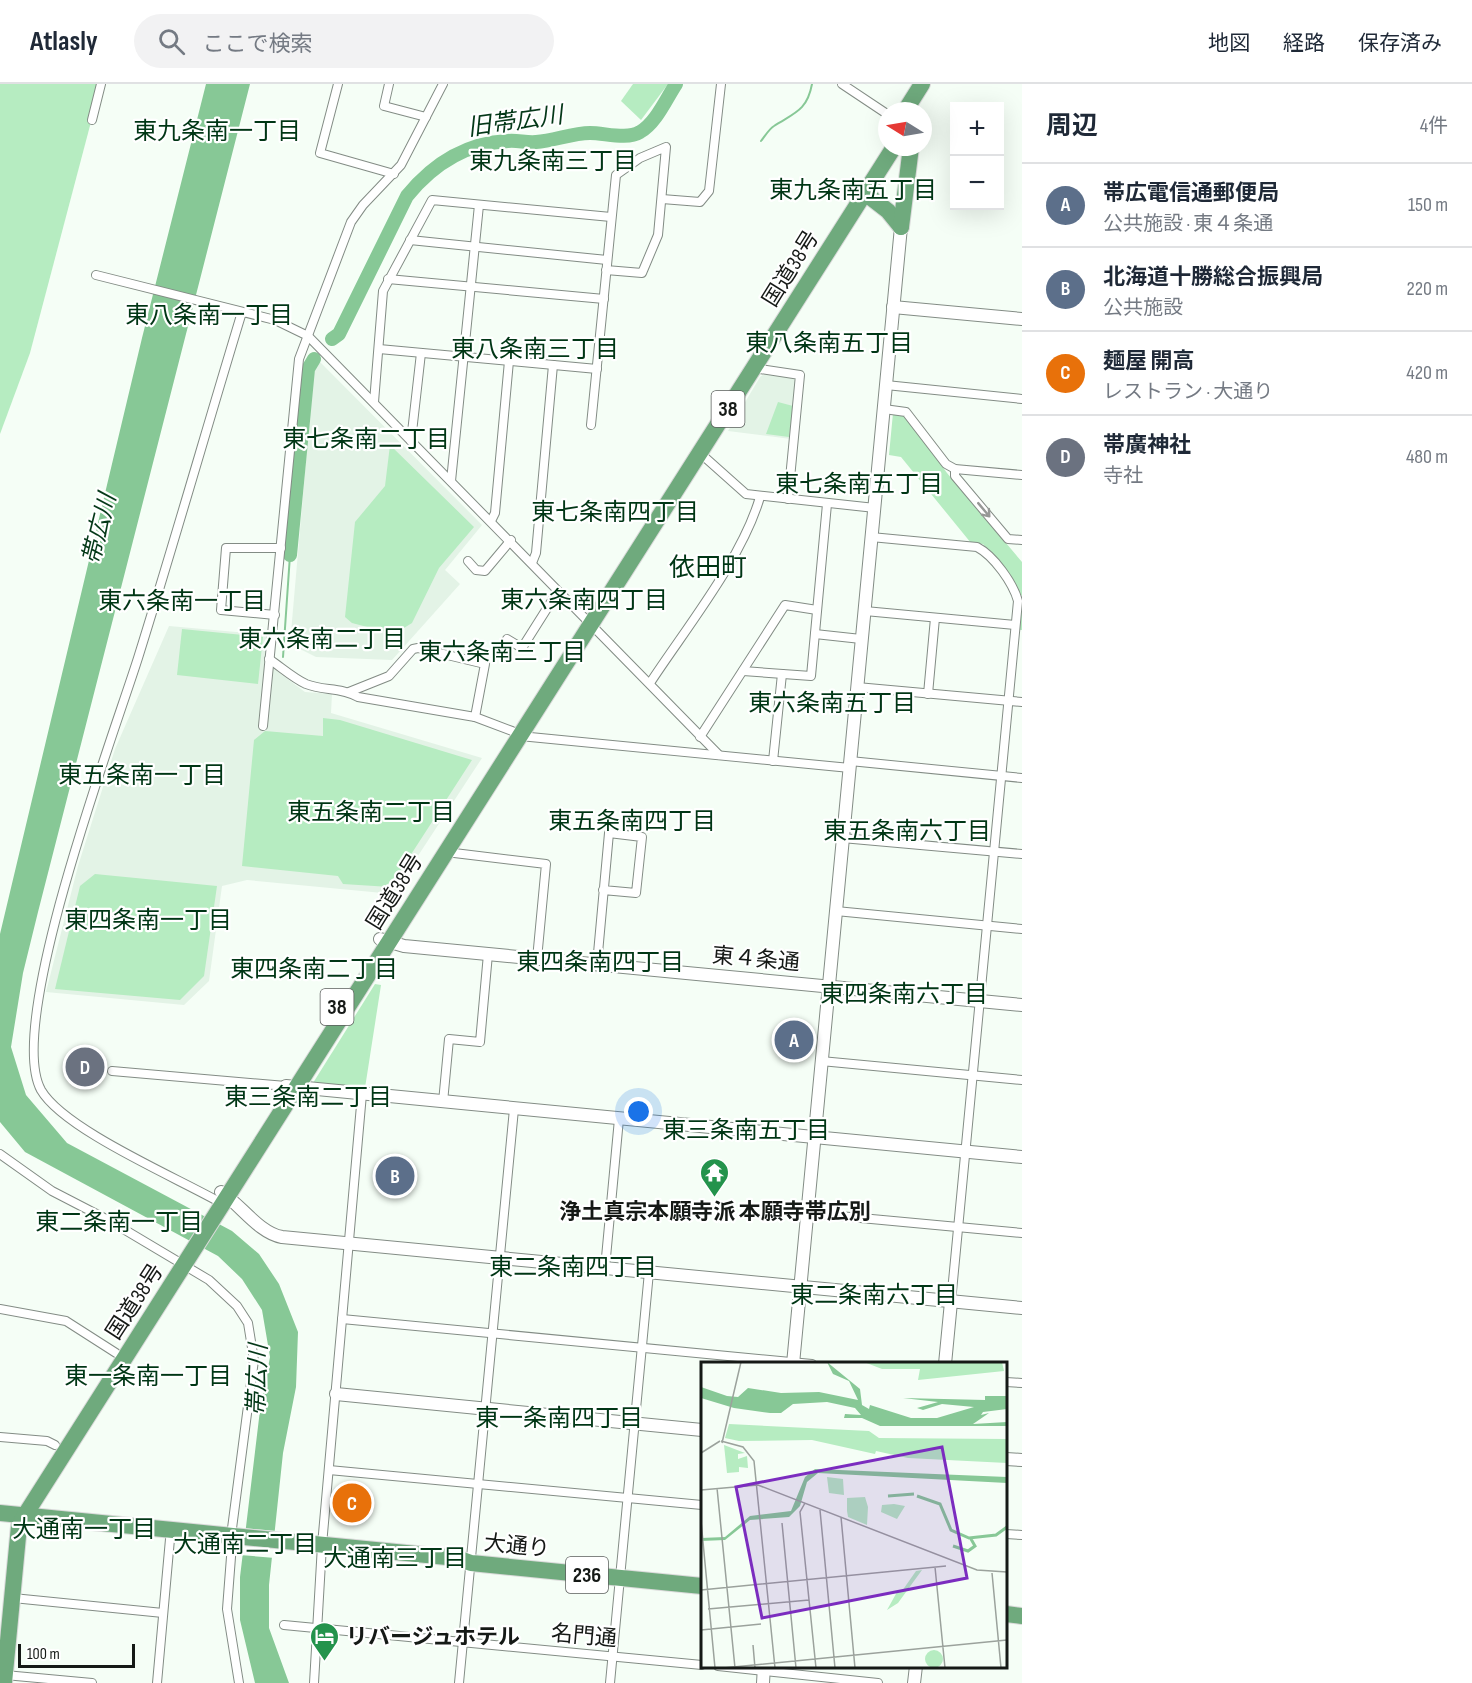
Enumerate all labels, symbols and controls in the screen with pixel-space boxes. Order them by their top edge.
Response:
search box [134,14,554,68]
text: Atlasly [30,25,98,58]
icon: search [155,25,188,58]
text: ここで検索 [203,31,313,58]
text: 地図 [1208,31,1250,56]
text: 経路 [1283,31,1325,56]
text: 保存済み [1358,31,1442,56]
water label: 旧帯広川 [466,100,568,143]
north arrow [878,102,932,156]
map controls [950,102,1004,210]
button: + [950,102,1004,156]
text: 周辺 [1046,111,1098,142]
text: 4件 [1420,114,1448,138]
district label: 東九条南一丁目 [133,117,301,146]
district label: 東九条南三丁目 [469,147,637,176]
button: − [950,156,1004,210]
district label: 東九条南五丁目 [769,176,937,205]
text: 帯広電信通郵便局 [1103,180,1279,207]
text: A [1061,193,1070,217]
text: 150 m [1408,193,1448,217]
text: 公共施設 · 東４条通 [1103,212,1273,236]
street label: 国道38号 [757,226,825,312]
text: 北海道十勝総合振興局 [1103,264,1323,291]
text: B [1061,277,1070,301]
text: 220 m [1407,277,1448,301]
text: 公共施設 [1103,296,1183,320]
district label: 東八条南一丁目 [125,301,293,330]
district label: 東八条南五丁目 [745,329,913,358]
district label: 東八条南三丁目 [451,335,619,364]
text: 麺屋 開高 [1103,348,1194,375]
text: C [1060,361,1071,385]
text: 420 m [1406,361,1448,385]
text: レストラン · 大通り [1103,380,1273,404]
road number: 38 [712,391,744,427]
district label: 東七条南二丁目 [282,425,450,454]
text: 帯廣神社 [1103,432,1191,459]
text: D [1060,445,1071,469]
text: 480 m [1406,445,1448,469]
text: 寺社 [1103,464,1143,488]
district label: 東七条南五丁目 [775,470,943,499]
water label: 帯広川 [77,488,123,568]
district label: 東七条南四丁目 [531,498,699,527]
one-way arrow [977,502,990,518]
district label: 依田町 [669,553,747,584]
district label: 東六条南四丁目 [500,586,668,615]
district label: 東六条南一丁目 [98,587,266,616]
district label: 東六条南二丁目 [238,625,406,654]
district label: 東六条南三丁目 [418,638,586,667]
district label: 東六条南五丁目 [748,689,916,718]
district label: 東五条南一丁目 [58,761,226,790]
district label: 東五条南二丁目 [287,798,455,827]
district label: 東五条南四丁目 [548,807,716,836]
district label: 東五条南六丁目 [823,817,991,846]
street label: 国道38号 [361,849,429,935]
district label: 東四条南一丁目 [64,906,232,935]
street label: 東４条通 [711,942,801,977]
district label: 東四条南四丁目 [516,948,684,977]
district label: 東四条南二丁目 [230,955,398,984]
district label: 東四条南六丁目 [820,980,988,1009]
road number: 38 [320,989,354,1025]
pin: A [774,1018,814,1062]
pin: D [66,1044,104,1090]
district label: 東三条南二丁目 [224,1083,392,1112]
your location [624,1097,653,1126]
district label: 東三条南五丁目 [662,1116,830,1145]
pin: B [376,1154,414,1198]
temple icon: 浄土真宗本願寺派 本願寺帯広別 [699,1156,731,1198]
place label: 浄土真宗本願寺派 本願寺帯広別 [559,1199,871,1226]
district label: 東二条南一丁目 [35,1208,203,1237]
district label: 東二条南四丁目 [489,1253,657,1282]
street label: 国道38号 [101,1259,170,1345]
district label: 東二条南六丁目 [790,1281,958,1310]
water label: 帯広川 [242,1341,273,1417]
district label: 東一条南一丁目 [64,1362,232,1391]
inset map [701,1362,1007,1668]
district label: 東一条南四丁目 [475,1404,643,1433]
pin: C [332,1480,372,1526]
district label: 大通南一丁目 [12,1515,156,1544]
district label: 大通南二丁目 [173,1530,317,1559]
street label: 大通り [483,1530,551,1563]
district label: 大通南三丁目 [323,1544,467,1573]
road number: 236 [566,1557,608,1593]
hotel icon: リバージュホテル [309,1620,341,1662]
street label: 名門通 [550,1620,618,1653]
place label: リバージュホテル [346,1624,520,1651]
scale bar [18,1641,135,1668]
text: 100 m [27,1645,60,1664]

